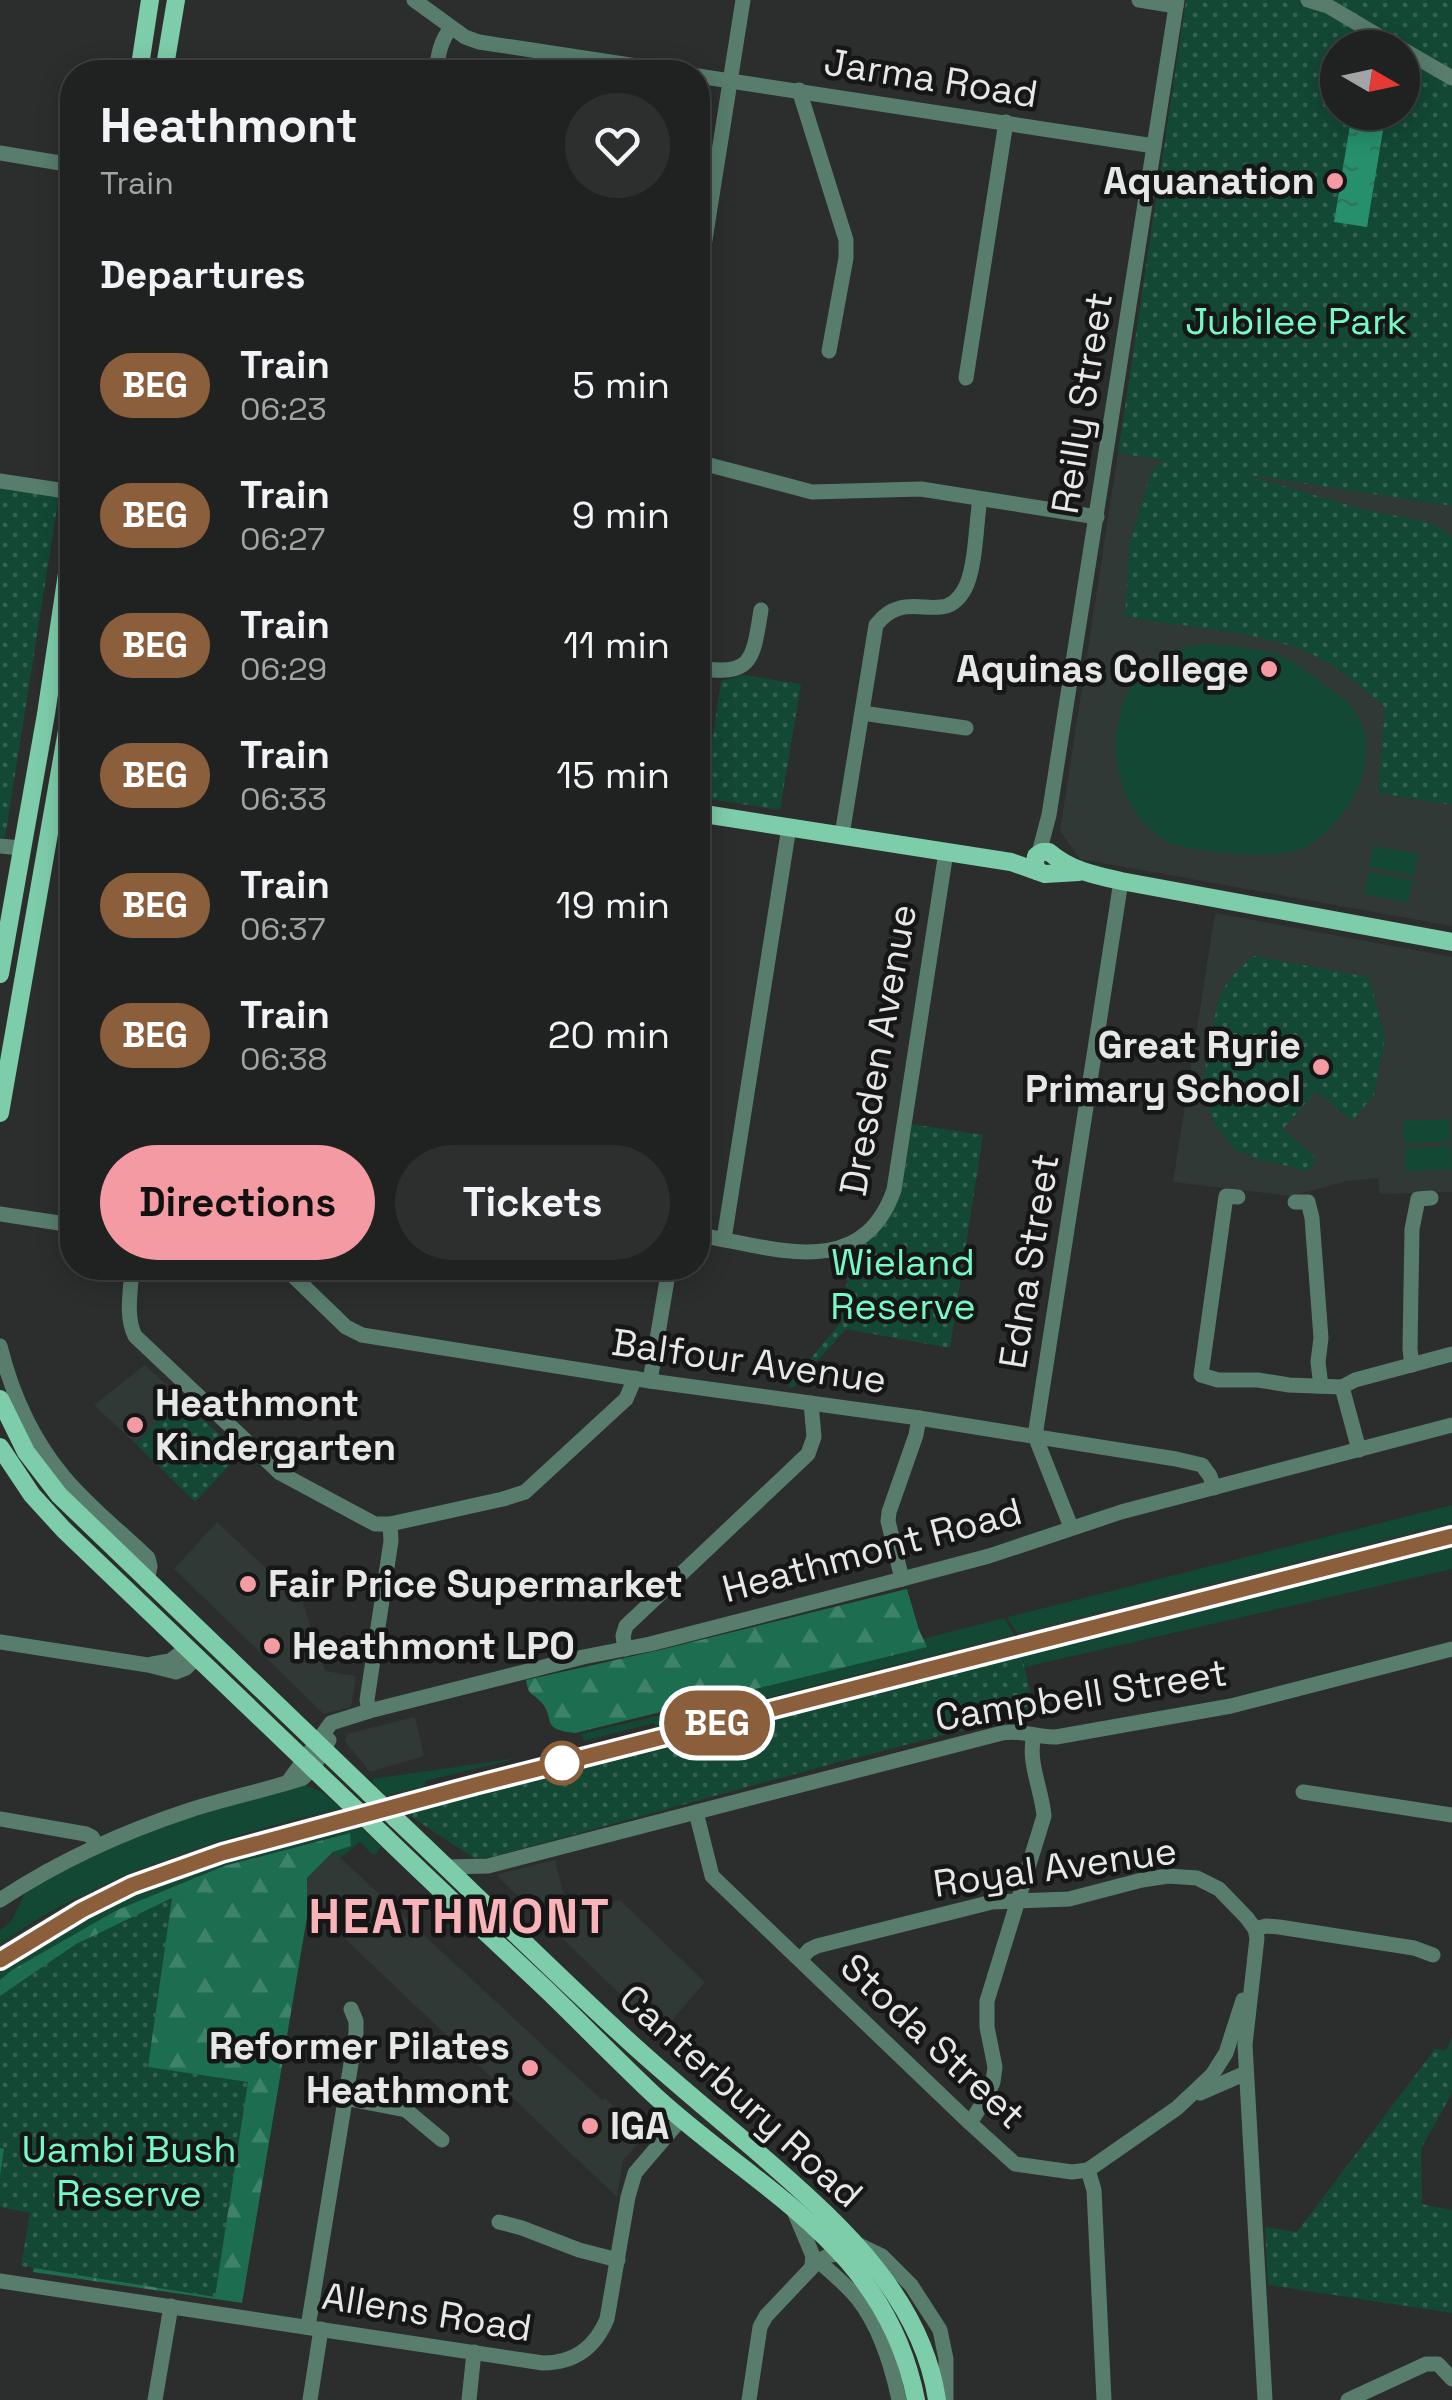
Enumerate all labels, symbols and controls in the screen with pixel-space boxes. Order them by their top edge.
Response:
north arrow [1320,30,1420,130]
map controls [1320,30,1420,130]
street label: Jarma Road [821,37,1041,119]
button: heart [565,93,670,198]
text: Heathmont [100,95,358,156]
place label: Aquanation [1103,157,1315,205]
text: Train [100,163,174,203]
marker: Aquanation [1324,170,1346,192]
text: Departures [100,251,305,299]
street label: Reilly Street [1041,289,1123,517]
park label: Jubilee Park [1185,297,1407,345]
text: Train [240,341,330,389]
text: 5 min [572,361,670,409]
text: BEG [122,363,188,407]
text: 06:23 [240,389,327,429]
text: Train [240,471,330,519]
text: 9 min [572,491,670,539]
text: BEG [122,493,188,537]
text: 06:27 [240,519,325,559]
text: Train [240,601,330,649]
text: 11 min [563,621,670,669]
text: BEG [122,623,188,667]
place label: Aquinas College [956,645,1249,693]
text: 06:29 [240,649,327,689]
marker: Aquinas College [1258,658,1280,680]
text: Train [240,731,330,779]
text: 15 min [556,751,670,799]
text: BEG [122,753,188,797]
text: 06:33 [240,779,327,819]
text: Train [240,861,330,909]
text: 19 min [556,881,670,929]
text: BEG [122,883,188,927]
street label: Dresden Avenue [829,901,927,1199]
text: 06:37 [240,909,326,949]
text: Train [240,991,330,1039]
text: 20 min [548,1011,670,1059]
text: BEG [122,1013,188,1057]
place label: Great Ryrie Primary School [1025,1021,1301,1113]
text: 06:38 [240,1039,327,1079]
marker: Great Ryrie Primary School [1310,1056,1332,1078]
button: Directions [100,1145,375,1260]
button: Tickets [395,1145,670,1260]
street label: Edna Street [988,1150,1070,1372]
park label: Wieland Reserve [830,1238,976,1330]
street label: Balfour Avenue [609,1318,889,1404]
place label: Heathmont Kindergarten [155,1379,396,1471]
marker: Heathmont Kindergarten [124,1414,146,1436]
street label: Heathmont Road [717,1487,1027,1613]
place label: Fair Price Supermarket [268,1560,683,1608]
marker: Fair Price Supermarket [237,1573,259,1595]
place label: Heathmont LPO [292,1622,575,1670]
marker: Heathmont LPO [261,1635,283,1657]
street label: Campbell Street [932,1648,1230,1742]
line badge: BEG [660,1690,774,1756]
text: BEG [684,1701,750,1745]
unlabelled marker [541,1742,583,1784]
street label: Royal Avenue [930,1826,1180,1908]
district label: HEATHMONT [309,1886,611,1947]
street label: Stoda Street [830,1943,1036,2139]
street label: Canterbury Road [609,1974,873,2218]
place label: Reformer Pilates Heathmont [209,2022,510,2114]
marker: Reformer Pilates Heathmont [519,2057,541,2079]
place label: IGA [610,2102,669,2150]
marker: IGA [579,2115,601,2137]
park label: Uambi Bush Reserve [21,2125,237,2217]
street label: Allens Road [319,2272,535,2352]

